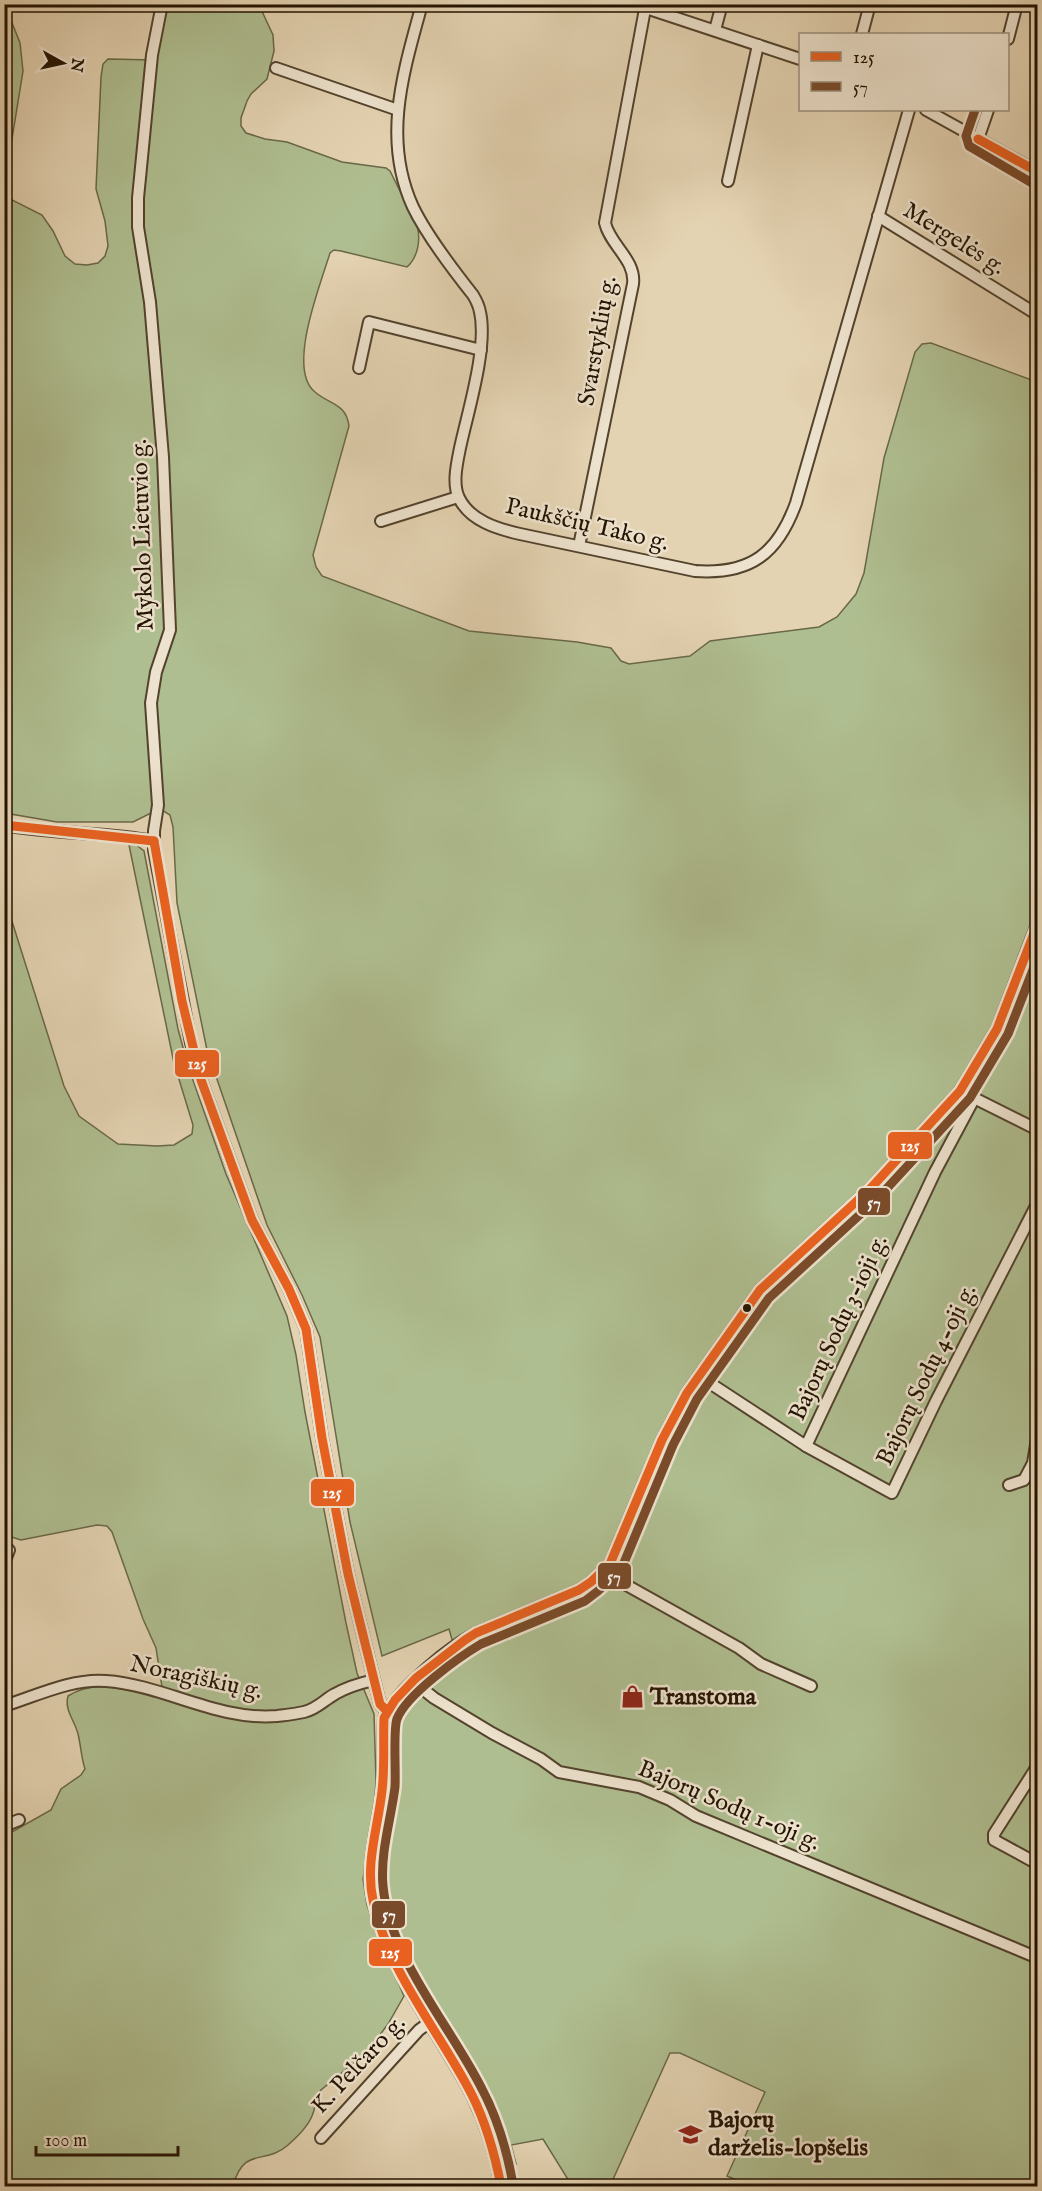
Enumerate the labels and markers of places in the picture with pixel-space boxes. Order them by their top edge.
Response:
unlabelled marker [741,1302,753,1314]
place label: Transtoma [649,1682,757,1713]
shop icon: Transtoma [619,1684,645,1710]
place label: Bajorų darželis-lopšelis [708,2105,869,2164]
school or university icon: Bajorų darželis-lopšelis [677,2121,703,2147]

